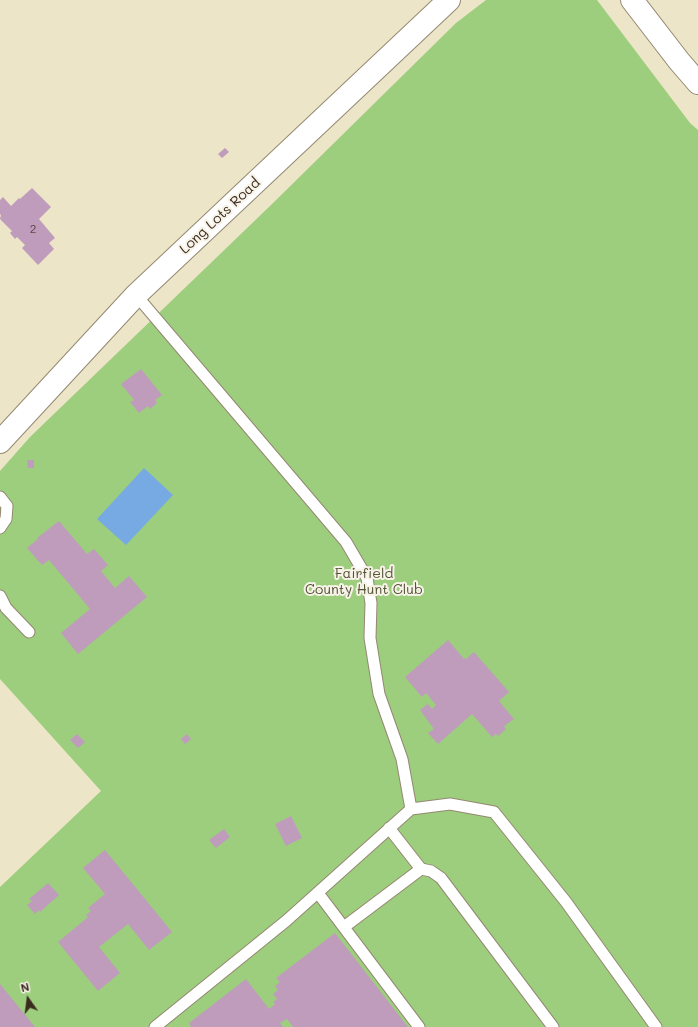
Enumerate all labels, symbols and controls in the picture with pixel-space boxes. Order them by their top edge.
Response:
street label: Long Lots Road [176,174,264,258]
house number: 2 [30,222,36,236]
park label: Fairfield County Hunt Club [305,566,423,598]
north arrow [8,979,48,1019]
text: N [19,979,31,995]

